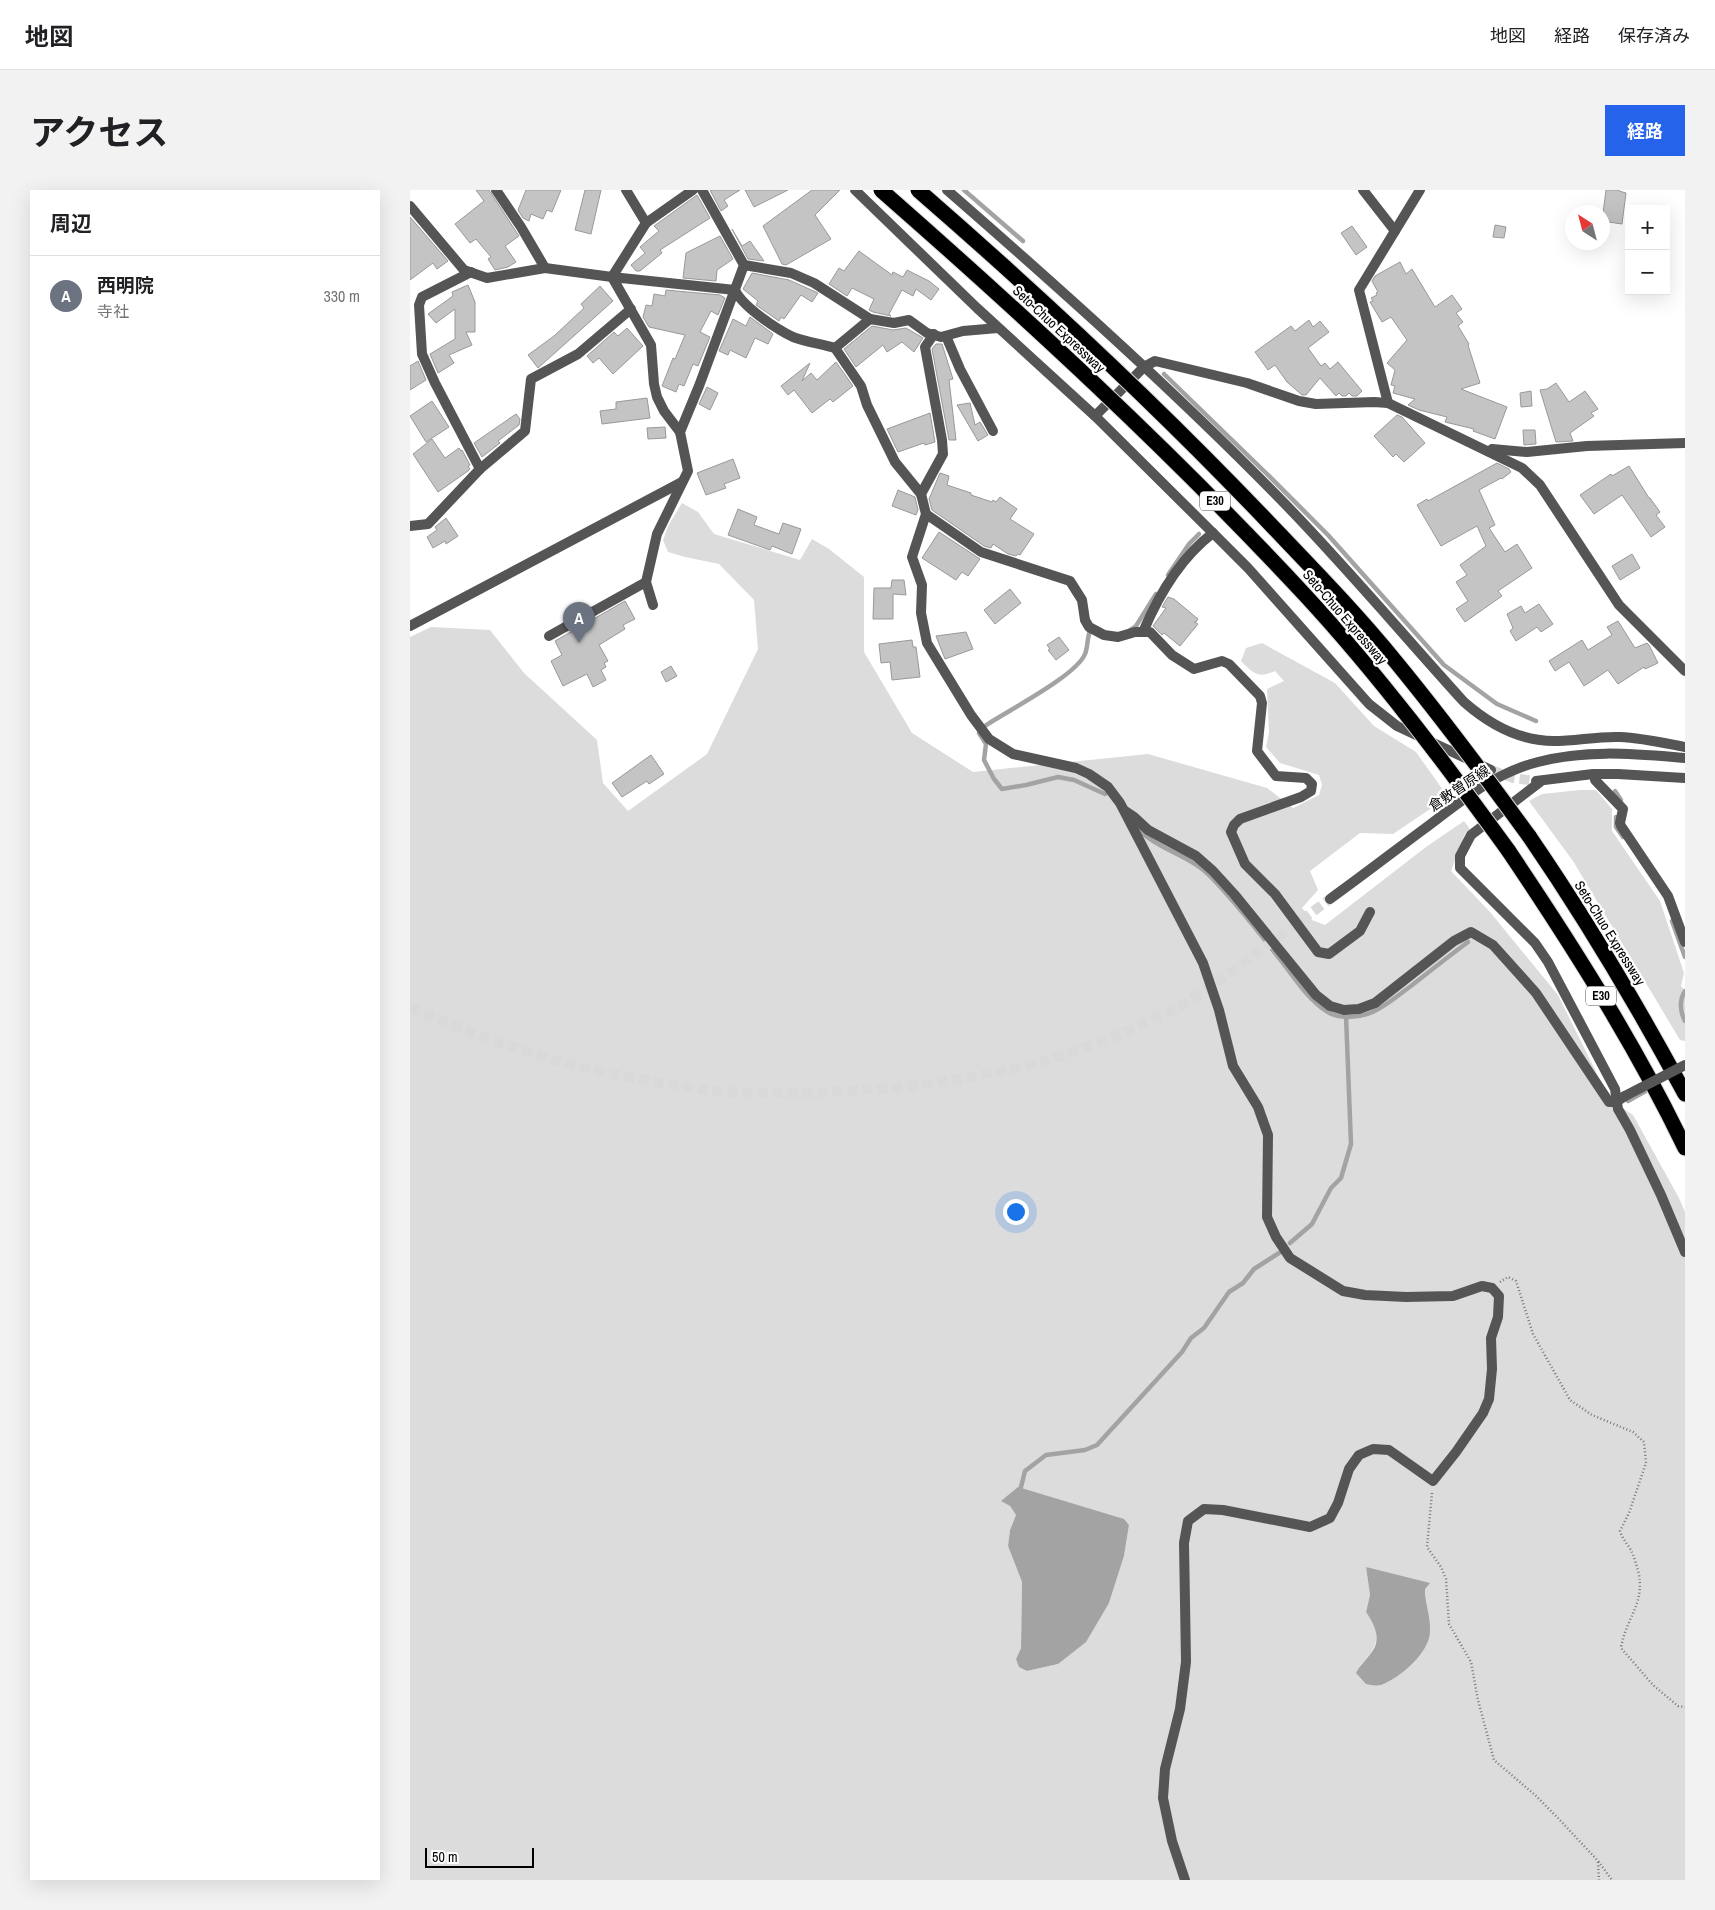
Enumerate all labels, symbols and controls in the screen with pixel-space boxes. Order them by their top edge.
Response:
text: 地図 [25,20,73,52]
text: 地図 [1490,23,1526,48]
text: 経路 [1554,23,1590,48]
text: 保存済み [1618,23,1690,48]
button: 経路 [1605,105,1685,156]
text: アクセス [30,109,168,156]
north arrow [1565,205,1610,250]
map controls [1625,205,1670,295]
button: + [1625,205,1670,250]
text: 周辺 [50,209,92,238]
button: − [1625,250,1670,295]
text: 西明院 [97,272,154,298]
street label: Seto-Chuo Expressway [1009,282,1109,377]
text: A [61,285,71,307]
text: 330 m [324,285,360,307]
text: 寺社 [97,300,129,322]
road number: E30 [1200,492,1230,511]
street label: Seto-Chuo Expressway [1299,566,1391,668]
pin: A [563,602,595,643]
street label: 倉敷曽原線 [1425,761,1493,815]
street label: Seto-Chuo Expressway [1571,877,1650,989]
road number: E30 [1586,986,1616,1006]
your location [1003,1199,1029,1225]
scale bar [425,1845,534,1868]
text: 50 m [432,1848,458,1866]

